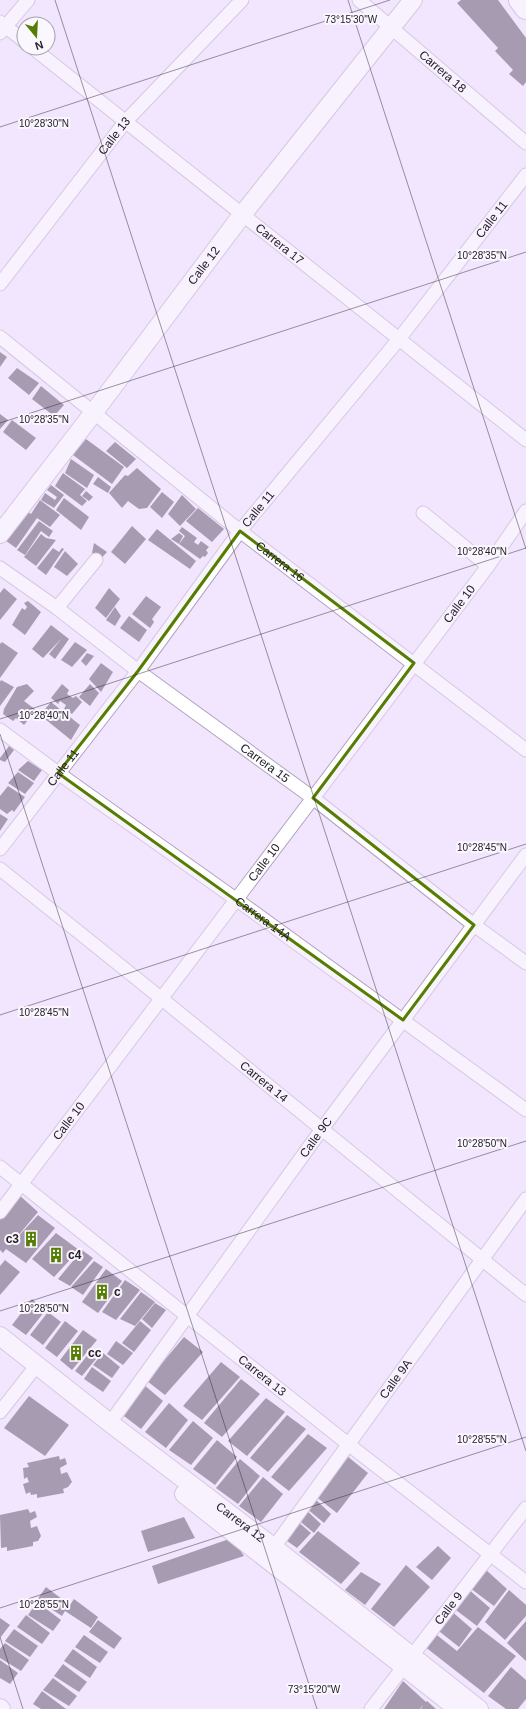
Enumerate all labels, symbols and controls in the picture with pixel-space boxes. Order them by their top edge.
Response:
text: 73°15'30"W [325,14,378,25]
north arrow [16,16,56,56]
text: N [33,39,45,52]
street label: Carrera 18 [416,48,469,96]
street label: Calle 13 [95,114,133,158]
text: 10°28'30"N [19,118,69,129]
street label: Calle 11 [473,198,511,241]
street label: Carrera 17 [253,221,307,268]
street label: Calle 12 [185,244,223,288]
text: 10°28'35"N [457,250,507,261]
text: 10°28'35"N [19,414,69,425]
street label: Calle 11 [239,488,278,530]
street label: Carrera 16 [253,539,307,585]
text: 10°28'40"N [457,546,507,557]
street label: Calle 10 [440,582,478,626]
text: 10°28'40"N [19,710,69,721]
street label: Carrera 15 [238,741,292,786]
street label: Calle 11 [44,746,82,789]
street label: Calle 10 [245,841,283,884]
text: 10°28'45"N [457,842,507,853]
street label: Carrera 14A [233,894,294,944]
text: 10°28'45"N [19,1007,69,1018]
street label: Carrera 14 [237,1058,291,1106]
street label: Calle 10 [50,1099,88,1143]
street label: Calle 9C [297,1114,335,1160]
text: 10°28'50"N [457,1138,507,1149]
building icon: c3 [22,1230,40,1248]
place label: c3 [6,1232,19,1246]
building icon: c4 [47,1246,65,1264]
place label: c4 [68,1248,82,1262]
building icon: c [93,1283,111,1301]
place label: c [114,1285,121,1299]
text: 10°28'50"N [19,1303,69,1314]
building icon: cc [67,1344,85,1362]
place label: cc [88,1346,102,1360]
street label: Carrera 13 [235,1352,289,1399]
street label: Calle 9A [377,1357,415,1402]
text: 10°28'55"N [457,1434,507,1445]
street label: Carrera 12 [213,1499,268,1545]
street label: Calle 9 [432,1589,466,1628]
text: 10°28'55"N [19,1599,69,1610]
text: 73°15'20"W [288,1684,341,1695]

